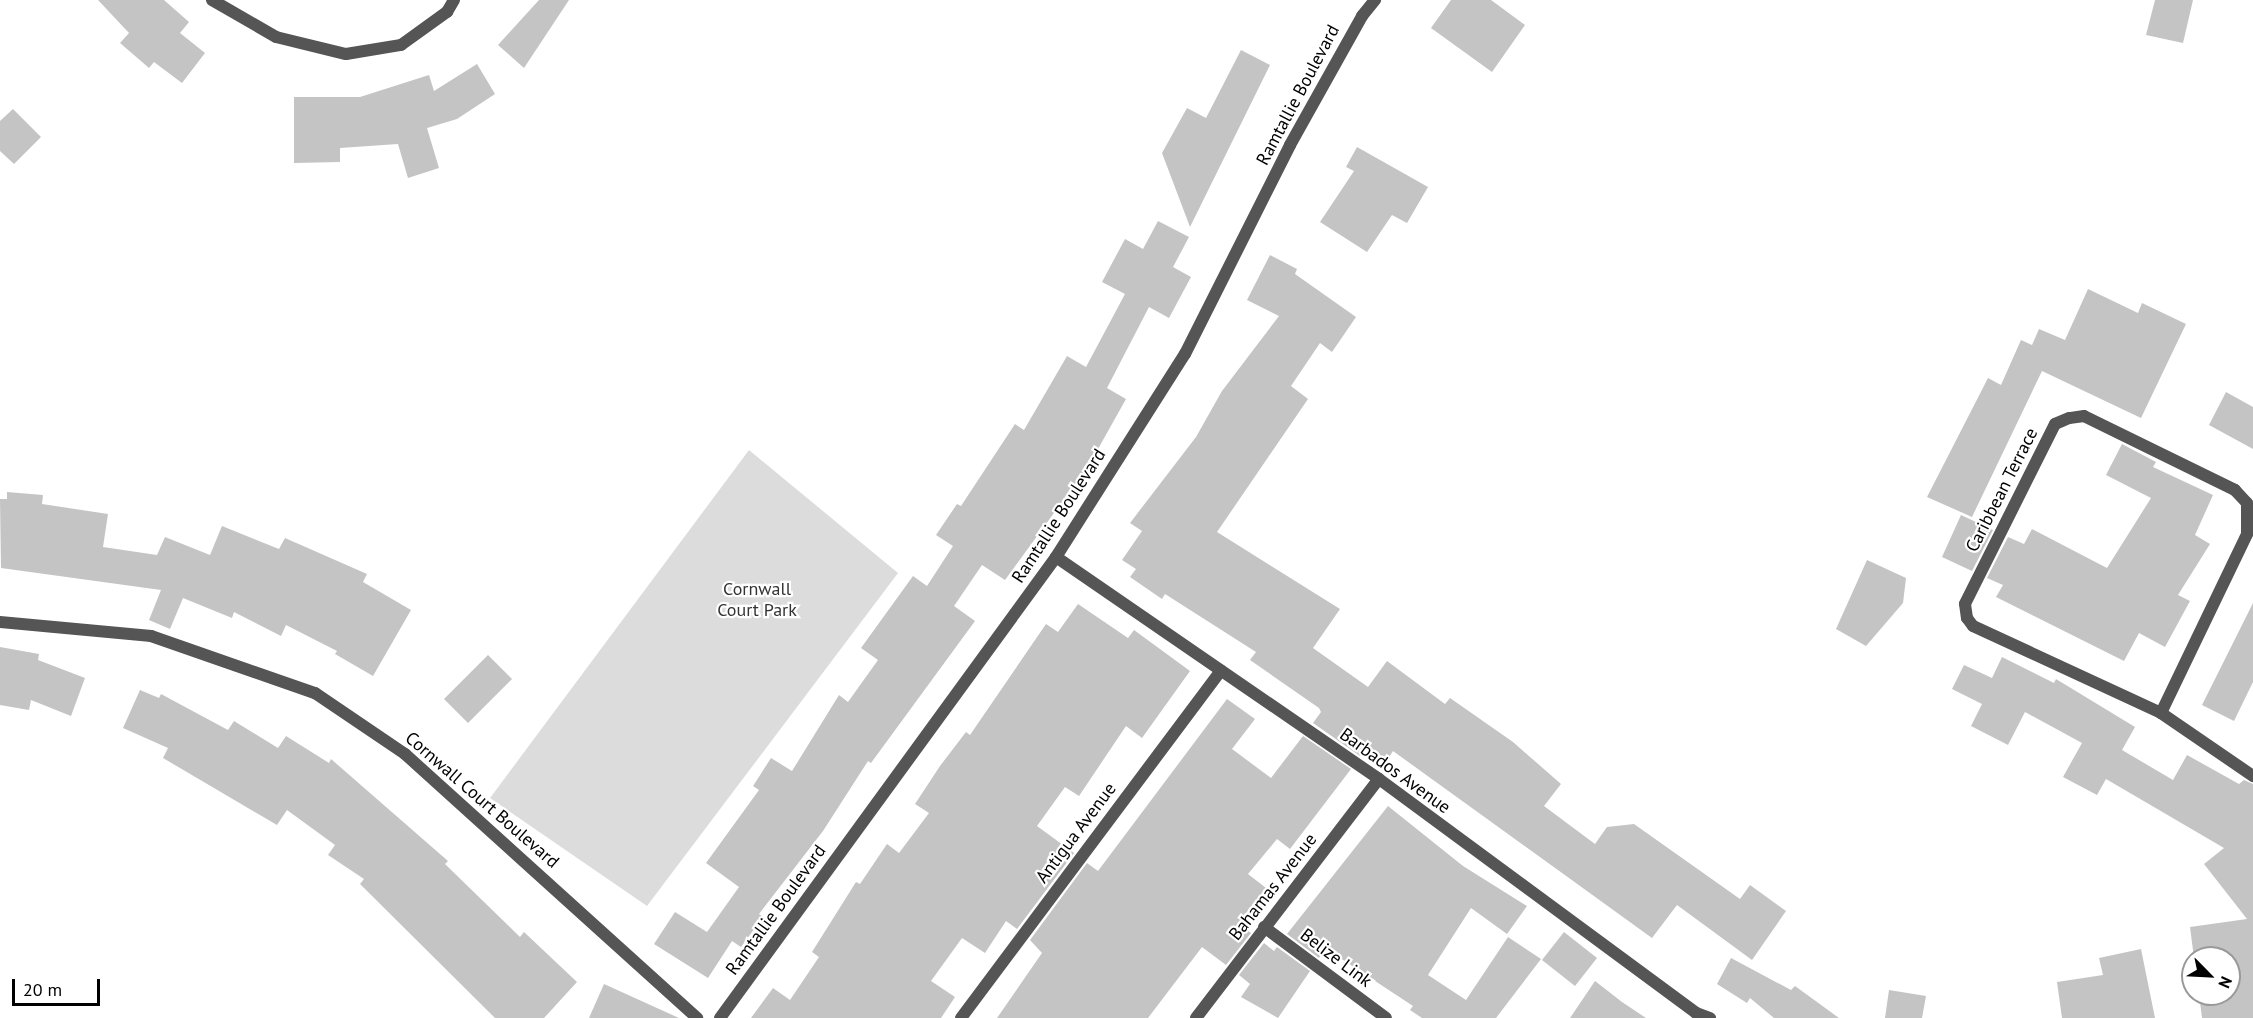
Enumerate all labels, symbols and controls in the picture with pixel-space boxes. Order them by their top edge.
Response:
street label: Ramtallie Boulevard [1252,21,1344,169]
street label: Caribbean Terrace [1961,424,2043,556]
street label: Ramtallie Boulevard [1008,445,1110,587]
park label: Cornwall Court Park [717,579,797,622]
street label: Barbados Avenue [1335,723,1455,819]
street label: Cornwall Court Boulevard [401,727,563,873]
street label: Antigua Avenue [1031,778,1121,888]
street label: Bahamas Avenue [1224,829,1322,945]
street label: Ramtallie Boulevard [722,841,830,979]
street label: Belize Link [1296,924,1376,992]
north arrow [2181,946,2241,1006]
scale bar [15,967,104,1005]
text: N [2214,974,2237,991]
text: 20 m [23,978,62,1001]

